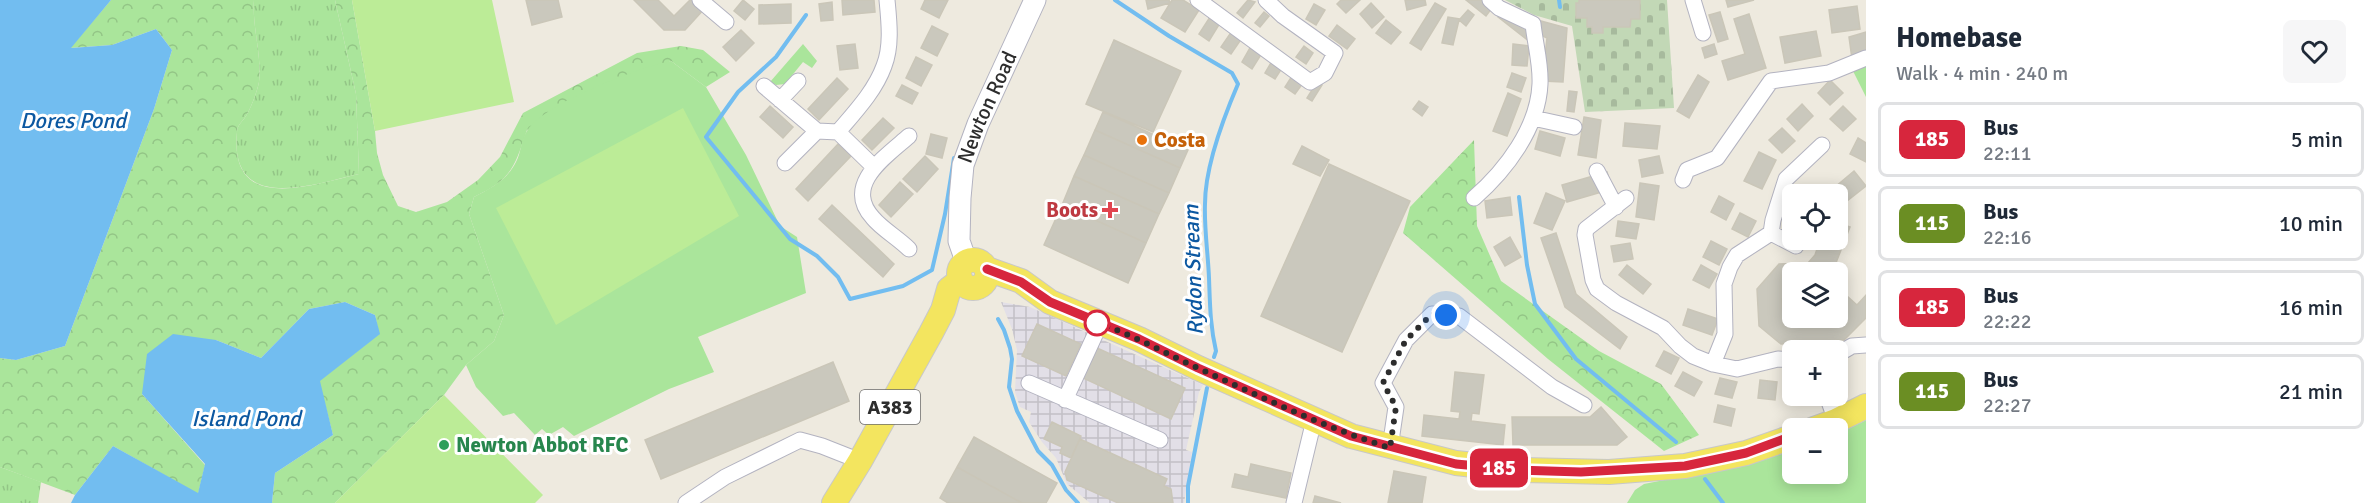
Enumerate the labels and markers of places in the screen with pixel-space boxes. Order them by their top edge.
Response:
place label: Costa [1154,127,1206,153]
marker: Costa [1135,133,1149,147]
place label: Boots [1046,197,1098,223]
marker: Boots [1103,203,1117,217]
unlabelled marker [1084,310,1110,336]
place label: Newton Abbot RFC [456,432,629,458]
marker: Newton Abbot RFC [437,438,451,452]

